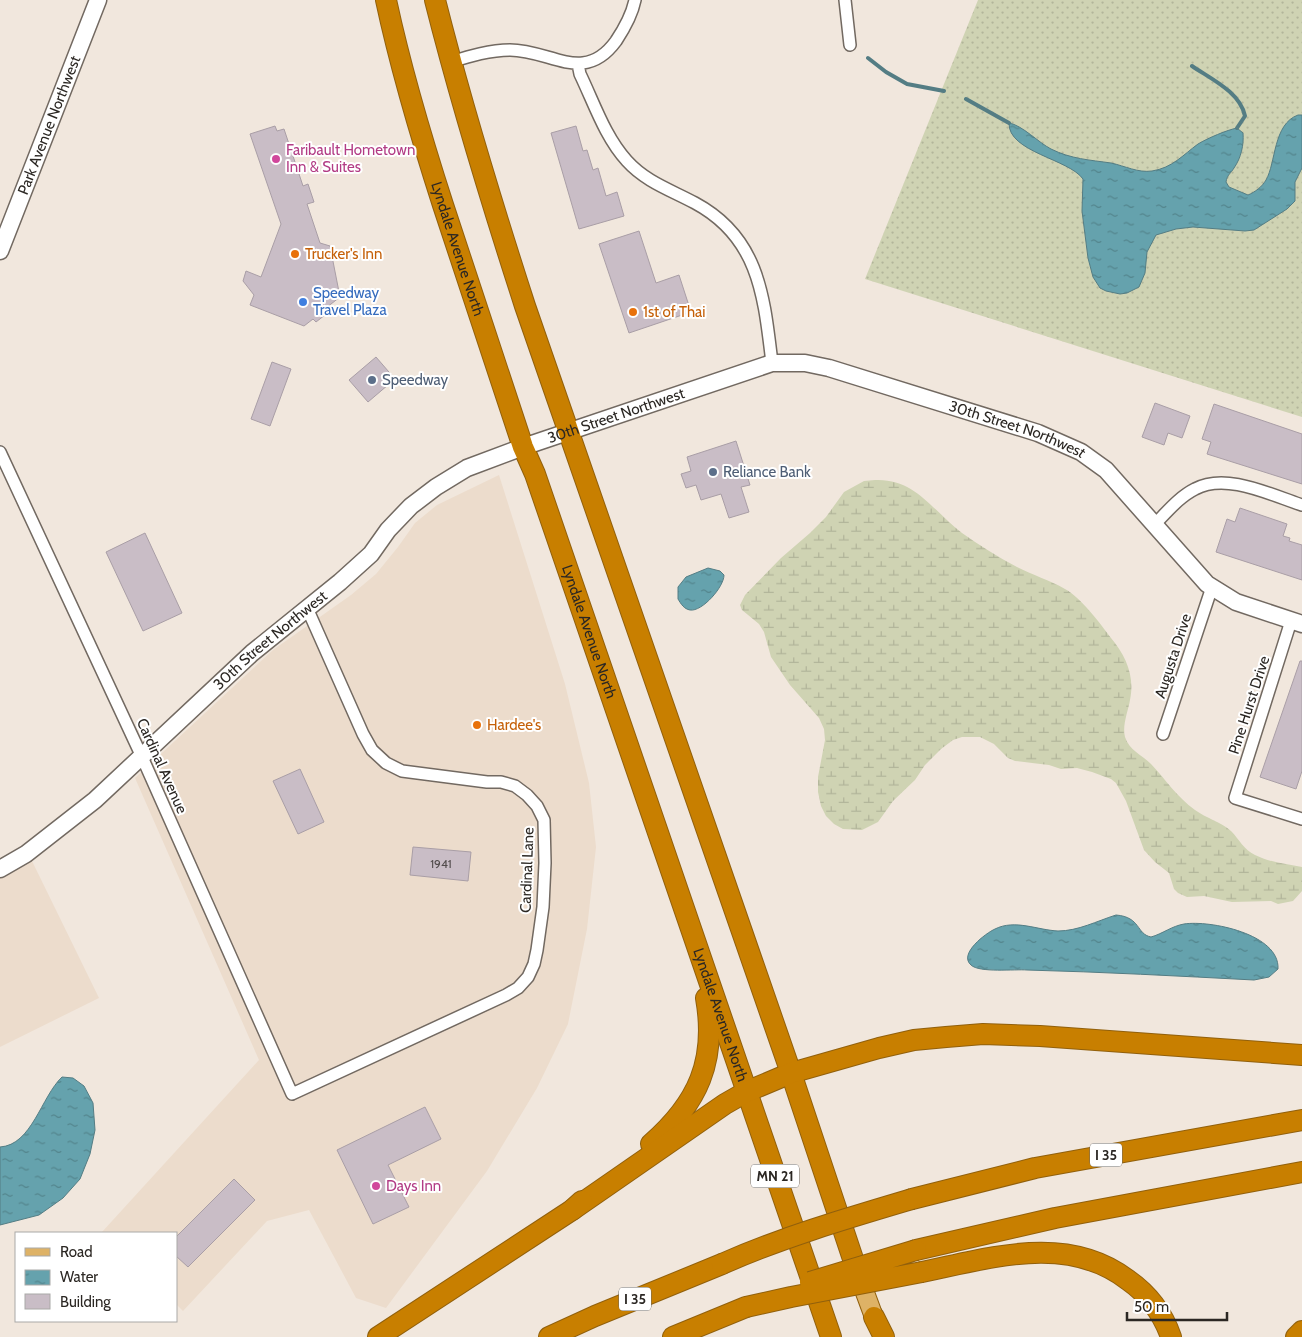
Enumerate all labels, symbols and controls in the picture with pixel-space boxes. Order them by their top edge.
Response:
street label: Park Avenue Northwest [14,53,84,197]
place label: Faribault Hometown Inn & Suites [286,141,415,176]
marker: Faribault Hometown Inn & Suites [270,153,282,165]
street label: Lyndale Avenue North [427,180,488,318]
place label: Trucker's Inn [305,245,382,263]
marker: Trucker's Inn [289,248,301,260]
place label: Speedway Travel Plaza [313,284,387,319]
marker: Speedway Travel Plaza [297,296,309,308]
place label: 1st of Thai [643,303,705,321]
marker: 1st of Thai [627,306,639,318]
place label: Speedway [382,371,448,389]
marker: Speedway [366,374,378,386]
street label: 30th Street Northwest [545,384,687,447]
street label: 30th Street Northwest [947,397,1089,461]
place label: Reliance Bank [723,463,811,481]
marker: Reliance Bank [707,466,719,478]
street label: Lyndale Avenue North [558,563,620,701]
street label: 30th Street Northwest [210,587,331,693]
street label: Augusta Drive [1151,611,1195,701]
street label: Pine Hurst Drive [1225,653,1273,756]
street label: Cardinal Avenue [133,715,191,817]
place label: Hardee's [487,716,541,734]
marker: Hardee's [471,719,483,731]
street label: Cardinal Lane [517,827,538,913]
house number: 1941 [430,856,452,871]
street label: Lyndale Avenue North [689,946,752,1084]
road number: I 35 [1090,1144,1122,1166]
road number: MN 21 [751,1164,799,1188]
place label: Days Inn [386,1177,441,1195]
marker: Days Inn [370,1180,382,1192]
legend [15,1232,178,1322]
text: Road [60,1243,93,1261]
text: Water [60,1268,98,1286]
road number: I 35 [619,1288,651,1310]
scale bar [1127,1290,1227,1322]
text: Building [60,1293,111,1311]
text: 50 m [1134,1298,1169,1316]

